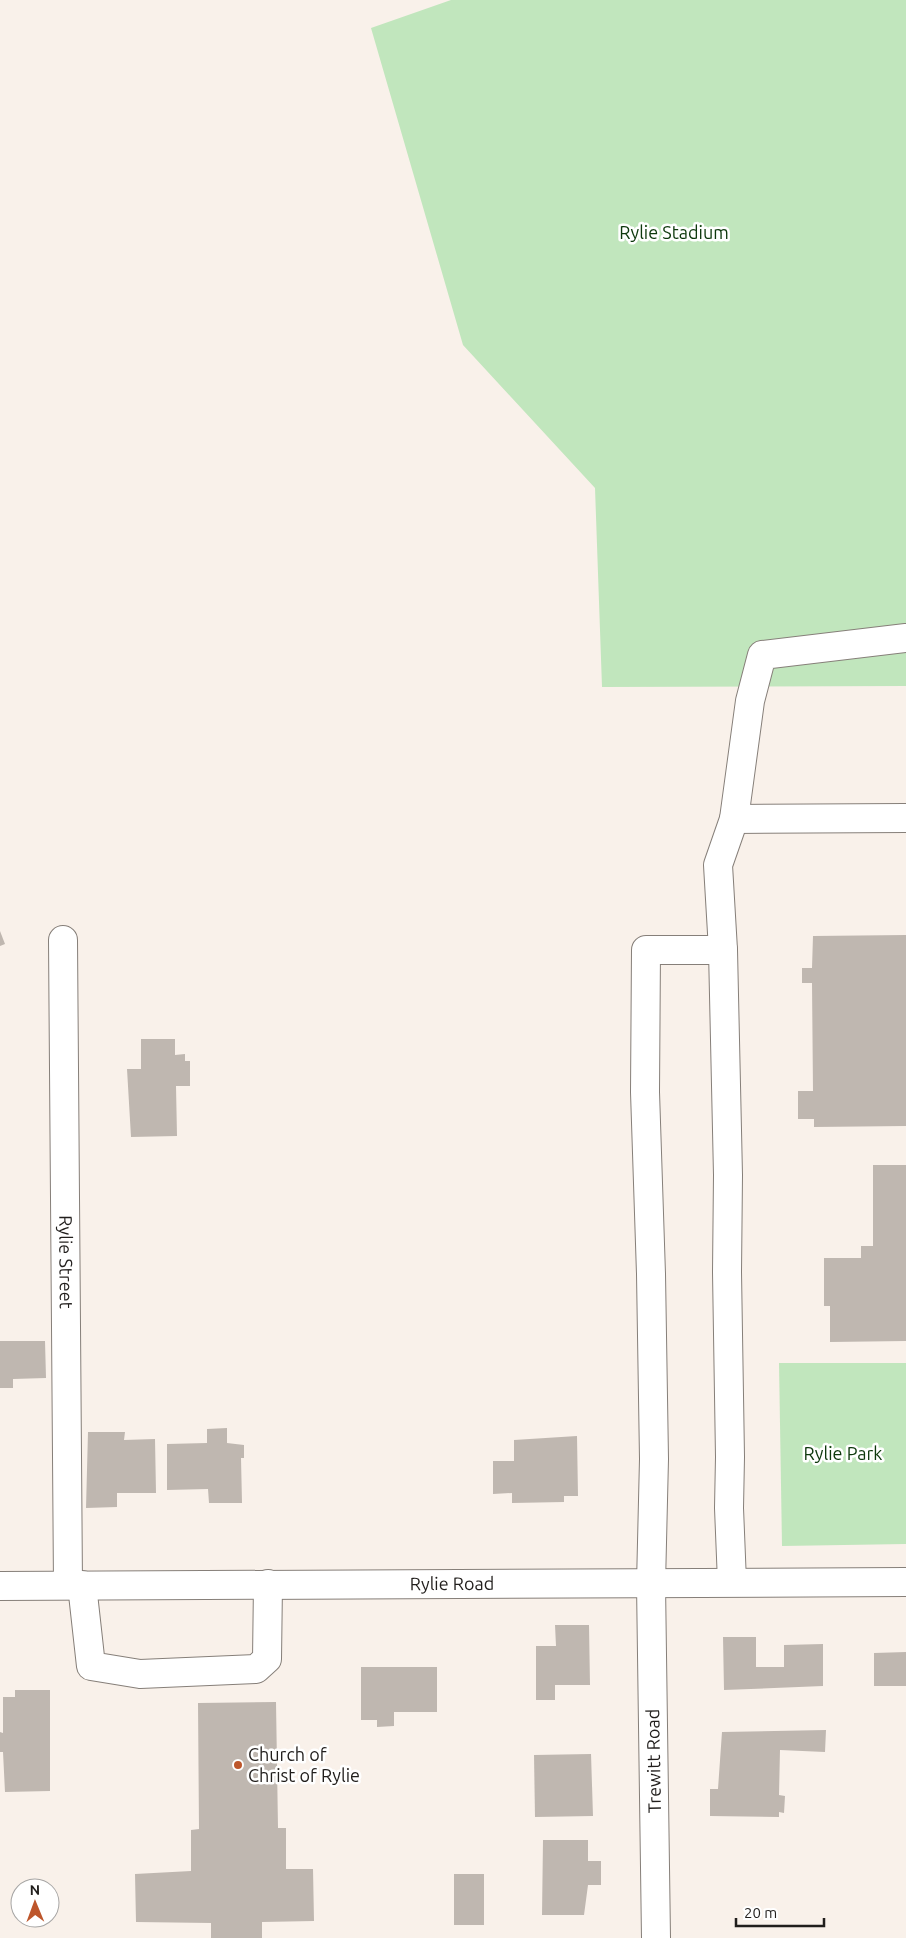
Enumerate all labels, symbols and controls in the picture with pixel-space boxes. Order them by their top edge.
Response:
park label: Rylie Stadium [619,222,729,242]
street label: Rylie Street [56,1215,77,1309]
park label: Rylie Park [804,1443,882,1463]
street label: Rylie Road [410,1573,494,1593]
street label: Trewitt Road [642,1709,664,1813]
place label: Church of Christ of Rylie [248,1744,360,1785]
marker: Church of Christ of Rylie [232,1759,244,1771]
north arrow [10,1878,60,1928]
text: N [29,1882,40,1898]
scale bar [736,1896,824,1928]
text: 20 m [744,1904,777,1921]

